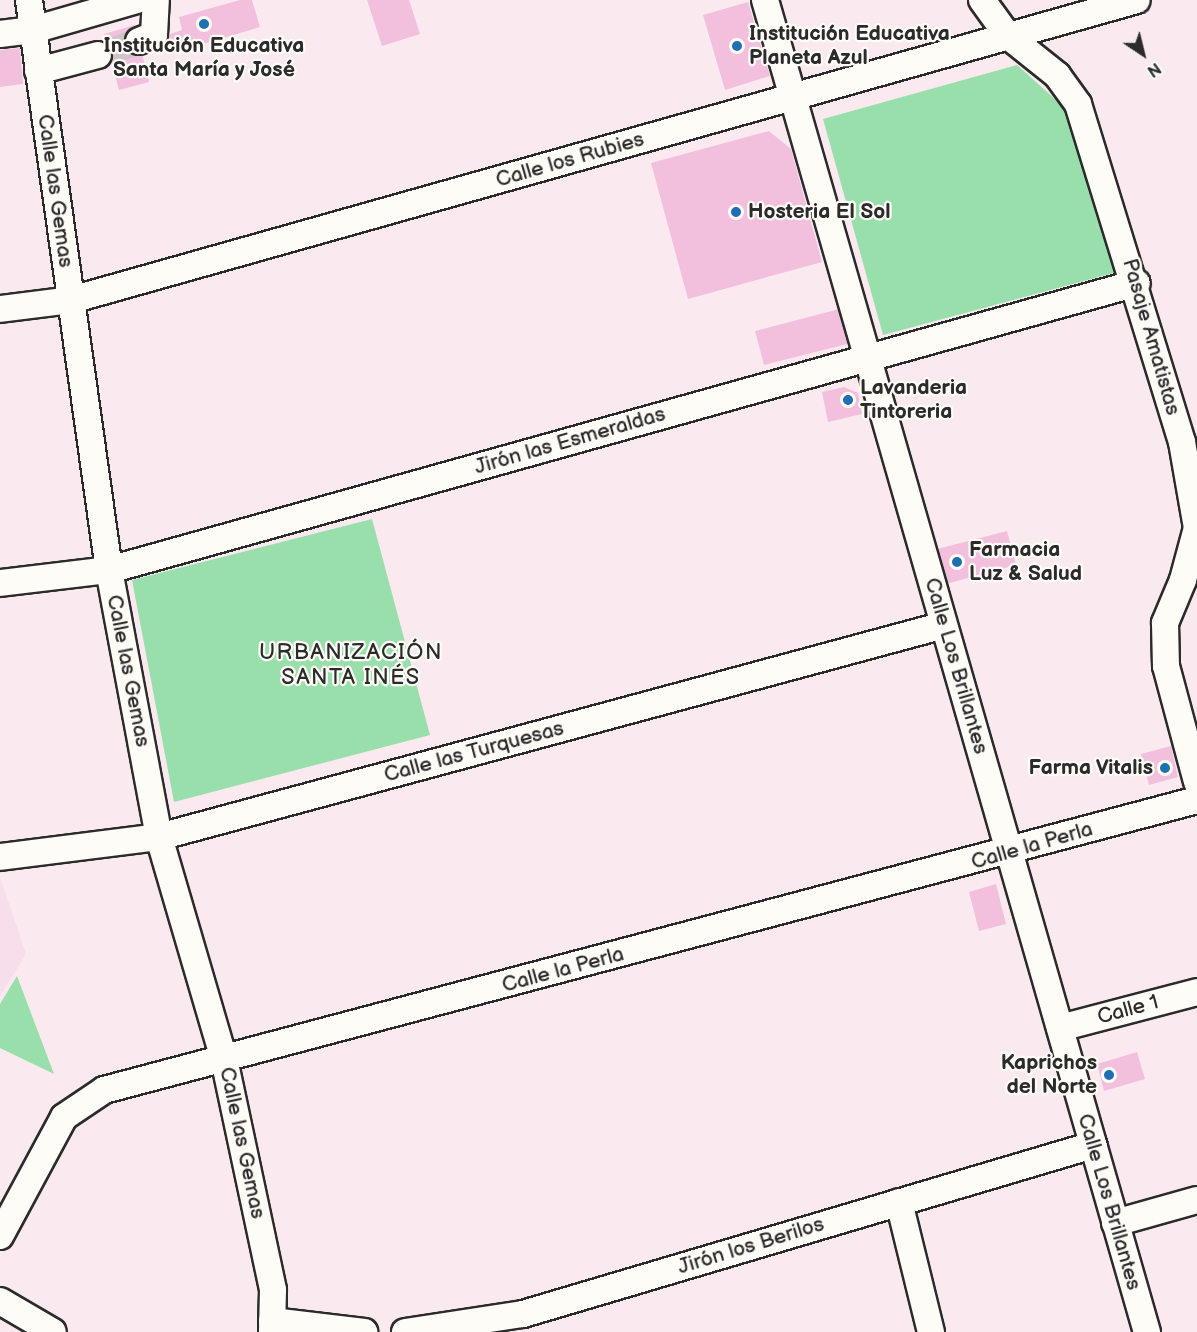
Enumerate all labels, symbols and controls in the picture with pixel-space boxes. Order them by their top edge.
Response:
marker: Institución Educativa Santa María y José [197,17,211,31]
place label: Institución Educativa Planeta Azul [749,21,950,71]
north arrow [1113,24,1173,84]
place label: Institución Educativa Santa María y José [104,33,304,83]
marker: Institución Educativa Planeta Azul [730,39,744,53]
text: N [1143,58,1164,80]
street label: Calle las Gemas [32,113,78,269]
street label: Calle los Rubies [493,127,647,193]
place label: Hosteria El Sol [748,199,890,225]
marker: Hosteria El Sol [729,205,743,219]
street label: Pasaje Amatistas [1117,256,1185,418]
place label: Lavanderia Tintoreria [860,375,967,425]
marker: Lavanderia Tintoreria [841,393,855,407]
street label: Jirón las Esmeraldas [472,402,668,480]
place label: Farmacia Luz & Salud [969,537,1082,587]
marker: Farmacia Luz & Salud [950,555,964,569]
street label: Calle Los Brillantes [919,575,993,757]
street label: Calle las Gemas [101,593,155,749]
district label: URBANIZACIÓN SANTA INÉS [259,639,443,690]
street label: Calle las Turquesas [381,716,567,788]
place label: Farma Vitalis [1027,755,1153,781]
marker: Farma Vitalis [1158,761,1172,775]
street label: Calle la Perla [968,817,1096,875]
street label: Calle la Perla [499,942,627,998]
street label: Calle 1 [1095,990,1161,1030]
place label: Kaprichos del Norte [1001,1050,1097,1100]
street label: Calle las Gemas [214,1065,270,1221]
marker: Kaprichos del Norte [1102,1068,1116,1082]
street label: Calle Los Brillantes [1072,1111,1146,1293]
street label: Jirón los Berilos [675,1212,827,1280]

